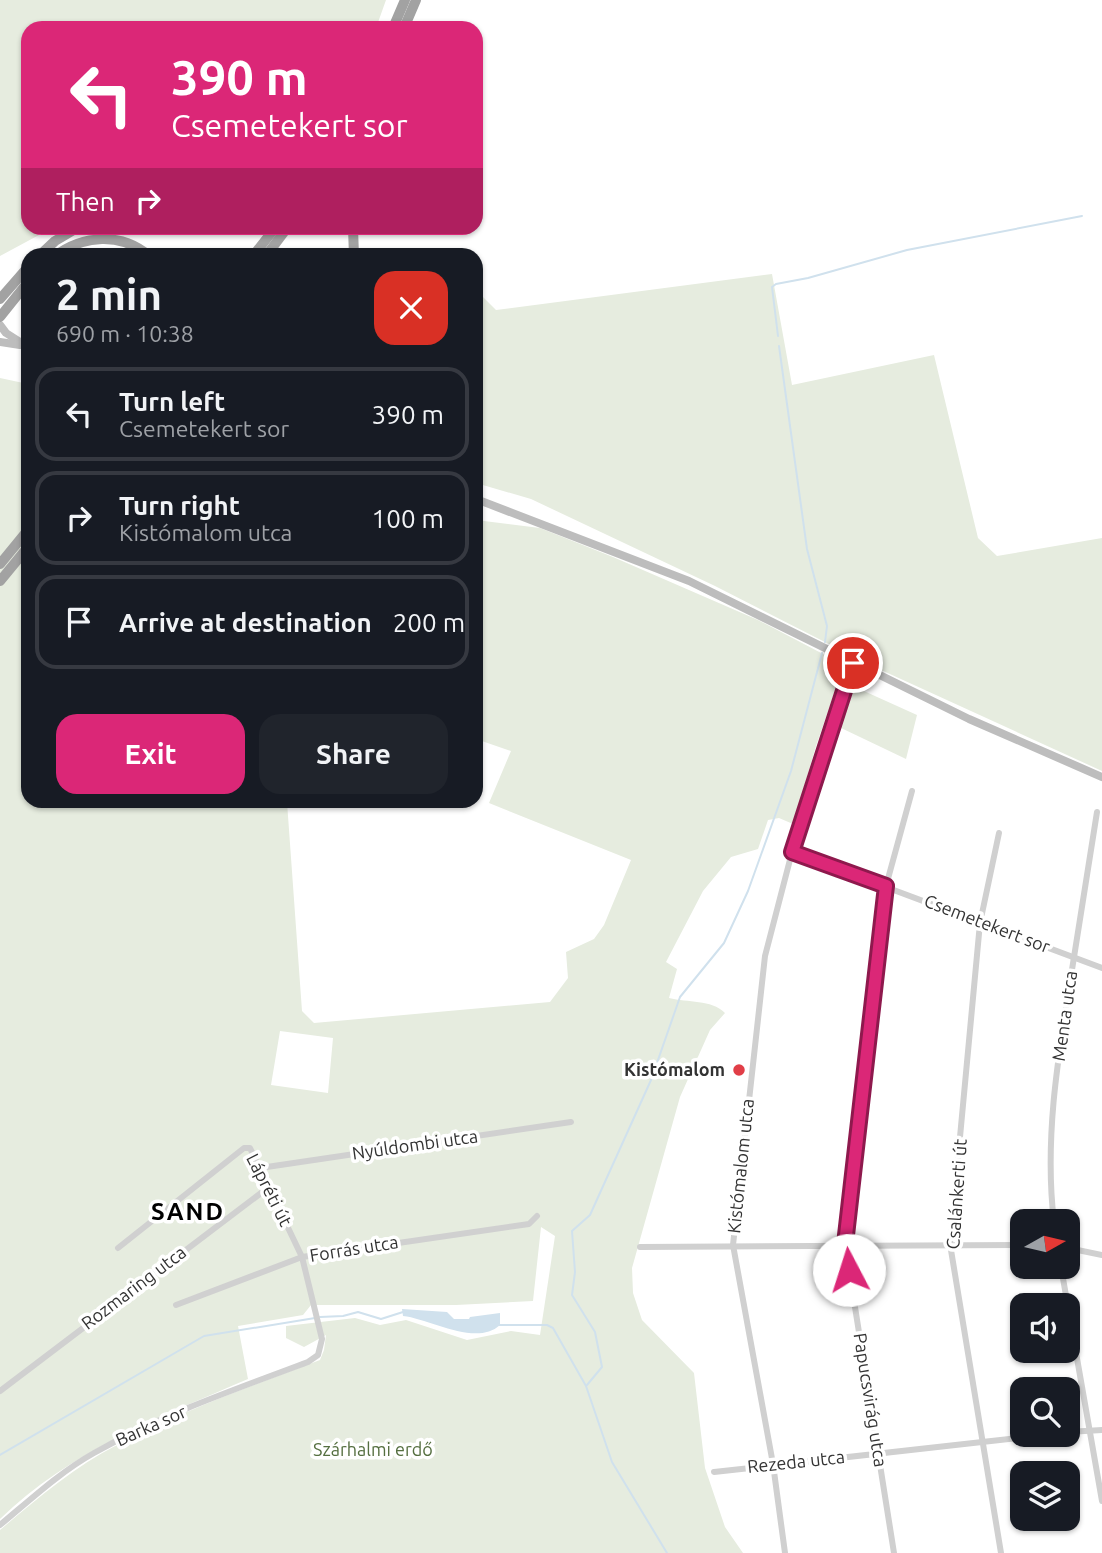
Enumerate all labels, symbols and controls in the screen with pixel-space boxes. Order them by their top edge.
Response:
icon: left [56,49,147,140]
text: 390 m [171,49,308,104]
text: Csemetekert sor [171,107,408,143]
icon: right [129,182,167,220]
text: Then [56,187,115,216]
text: 2 min [56,271,162,318]
button: close [374,271,448,345]
text: 690 m · 10:38 [56,321,194,346]
text: Turn left [119,387,225,416]
icon: left [60,395,98,433]
text: 390 m [372,400,444,429]
text: Csemetekert sor [119,416,289,441]
text: Turn right [119,491,240,520]
icon: right [60,499,98,537]
text: 100 m [372,504,444,533]
text: Kistómalom utca [119,520,292,545]
icon: arrive [60,603,98,641]
text: Arrive at destination [119,608,372,637]
text: 200 m [393,608,465,637]
pin [823,633,883,693]
icon: arrive [834,644,872,682]
button: Exit [56,714,245,794]
button: Share [259,714,448,794]
street label: Csemetekert sor [922,890,1053,956]
street label: Menta utca [1048,969,1080,1062]
place label: Kistómalom [624,1059,725,1079]
marker: Kistómalom [731,1062,747,1078]
street label: Kistómalom utca [723,1097,757,1234]
street label: Nyúldombi utca [351,1125,479,1163]
street label: Csalánkerti út [942,1138,970,1250]
street label: Lápréti út [243,1150,297,1229]
district label: SAND [151,1198,225,1225]
north arrow [1010,1209,1080,1279]
map controls [1010,1209,1080,1531]
street label: Forrás utca [308,1231,400,1265]
position arrow [812,1233,886,1307]
street label: Rozmaring utca [77,1241,190,1333]
button: sound [1010,1293,1080,1363]
street label: Papucsvirág utca [851,1331,891,1468]
button: search [1010,1377,1080,1447]
street label: Barka sor [112,1401,189,1449]
park label: Szárhalmi erdő [313,1439,433,1459]
street label: Rezeda utca [746,1446,846,1476]
button: layers [1010,1461,1080,1531]

